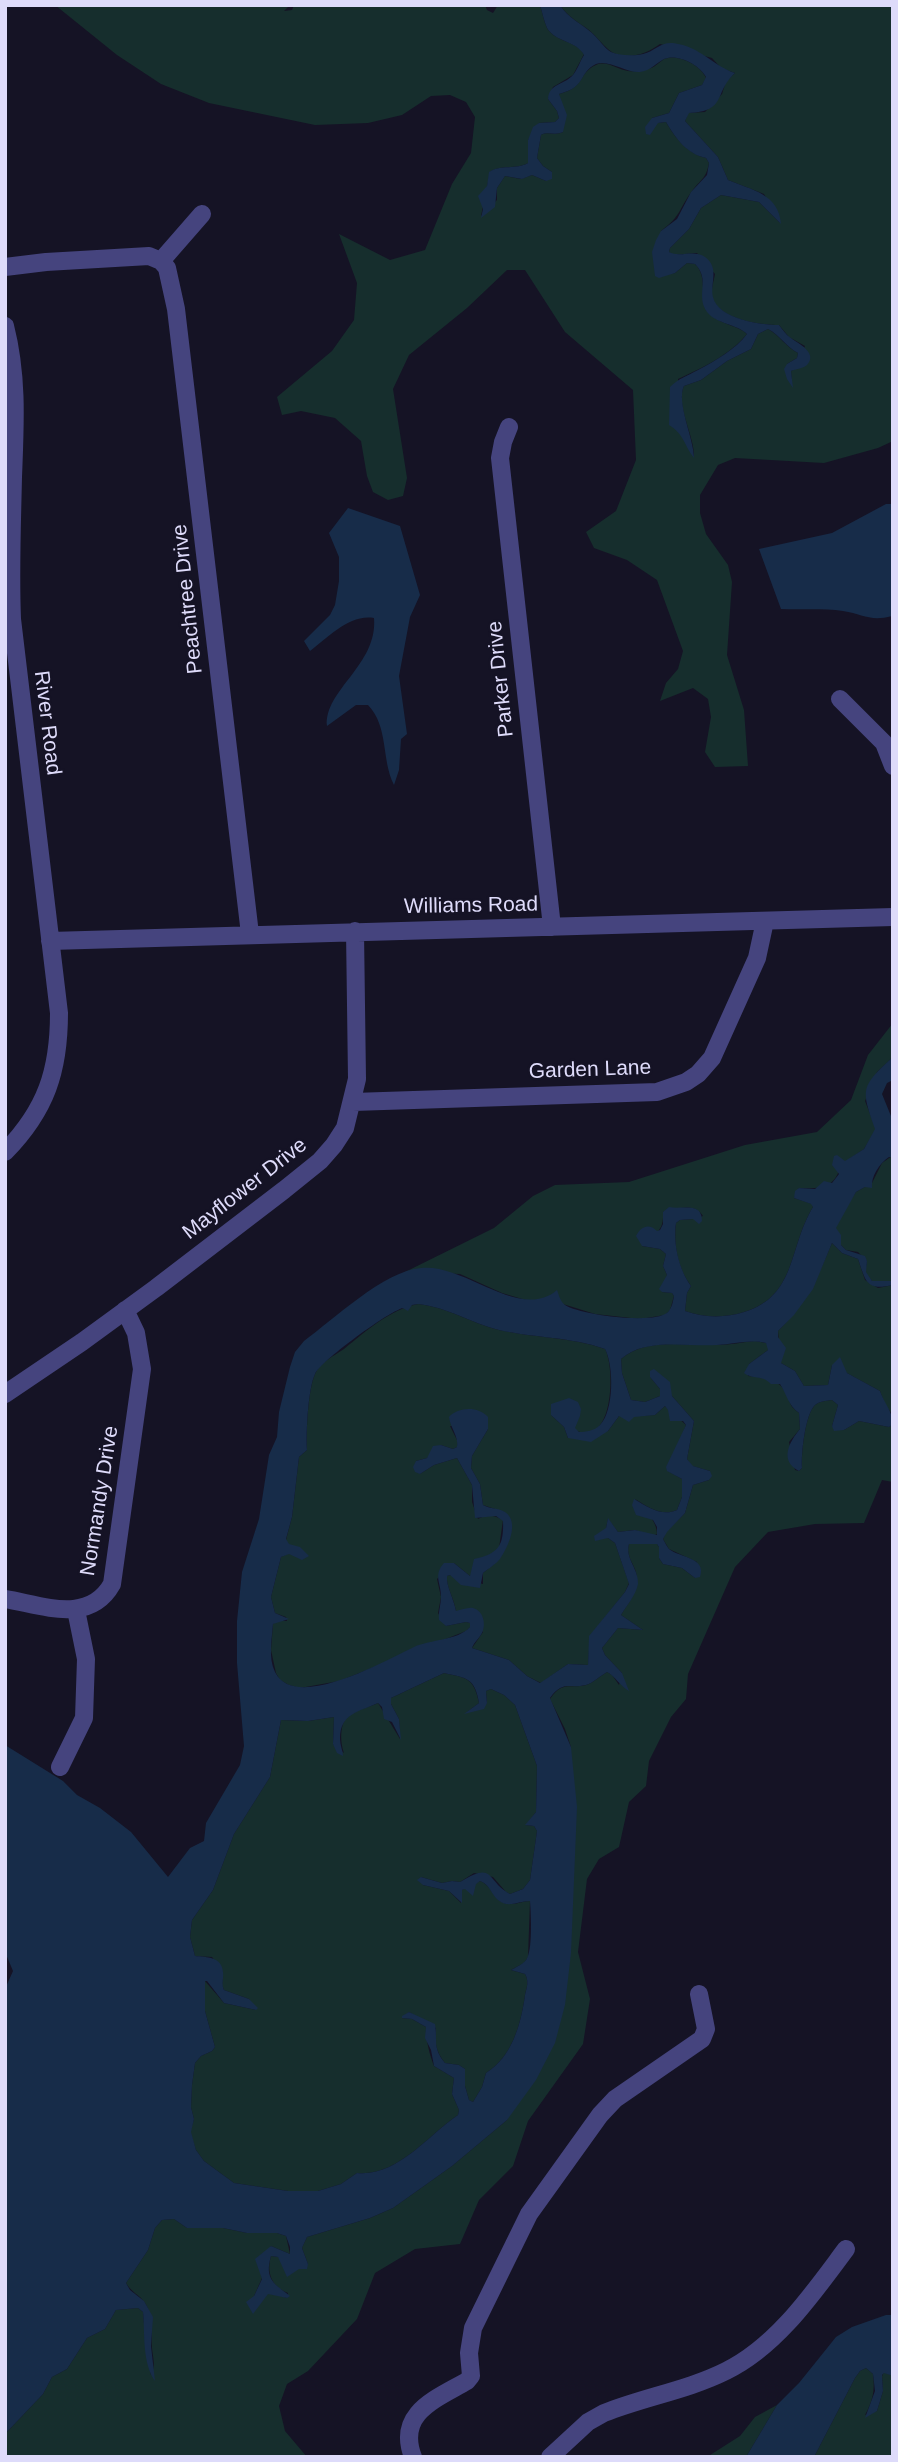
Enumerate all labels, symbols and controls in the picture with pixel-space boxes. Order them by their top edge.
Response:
street label: Peachtree Drive [168,523,208,675]
street label: Parker Drive [482,620,520,738]
street label: River Road [28,669,66,777]
street label: Williams Road [404,892,538,920]
street label: Garden Lane [528,1055,652,1085]
street label: Mayflower Drive [178,1133,312,1245]
street label: Normandy Drive [76,1424,124,1578]

